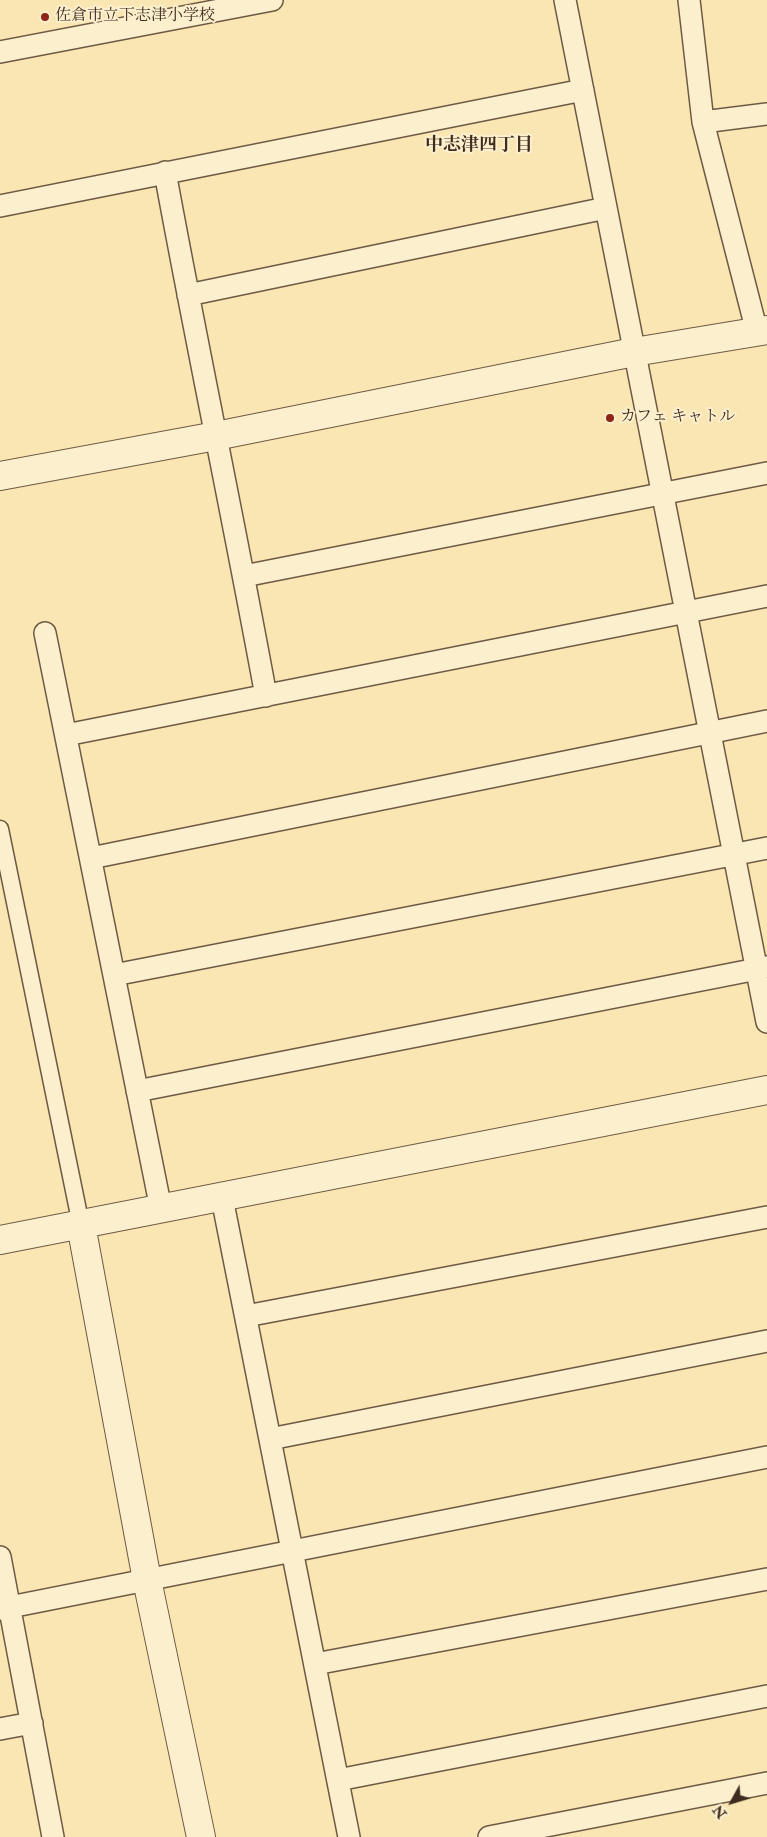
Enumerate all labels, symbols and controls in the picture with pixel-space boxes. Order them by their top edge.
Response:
place label: 佐倉市立下志津小学校 [55,7,215,27]
marker: 佐倉市立下志津小学校 [39,11,51,23]
district label: 中志津四丁目 [425,135,533,157]
place label: カフェ キャトル [620,408,735,428]
marker: カフェ キャトル [604,412,616,424]
north arrow [707,1777,757,1827]
text: N [709,1802,731,1822]

